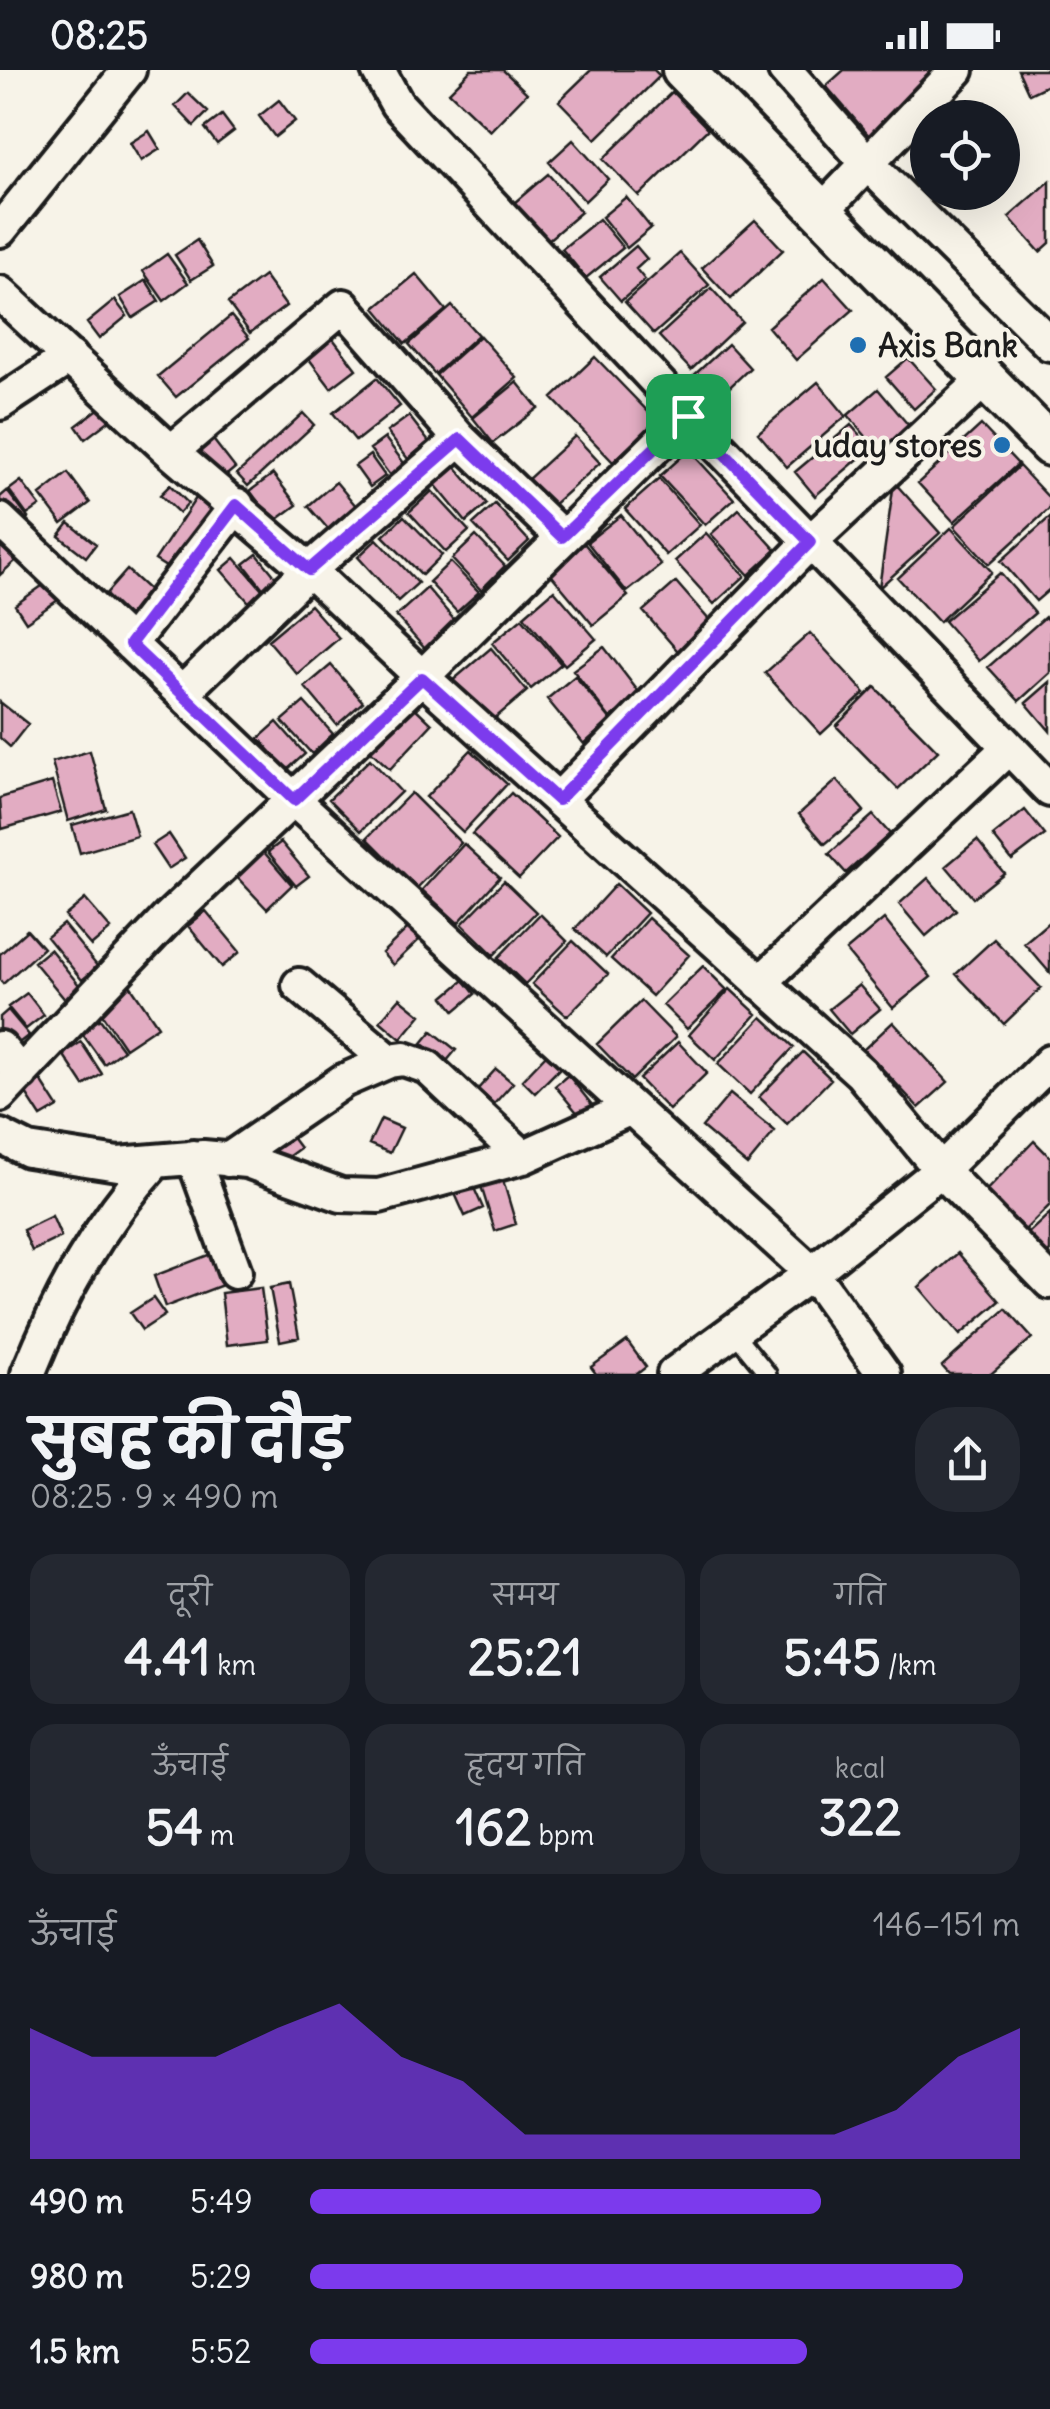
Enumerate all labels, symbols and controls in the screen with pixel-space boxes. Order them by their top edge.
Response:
text: 08:25 [50,12,148,59]
map controls [910,100,1020,210]
button: locate [910,100,1020,210]
place label: Axis Bank [878,325,1018,366]
marker: Axis Bank [847,334,869,356]
pin [646,374,731,459]
icon: arrive [661,389,716,444]
place label: uday stores [813,425,982,466]
marker: uday stores [991,434,1013,456]
text: सुबह की दौड़ [30,1404,347,1473]
button: share [915,1407,1020,1512]
text: 08:25 · 9 × 490 m [30,1476,278,1517]
text: दूरी [168,1577,212,1613]
text: समय [492,1577,558,1613]
text: गति [835,1577,885,1613]
text: 4.41 [124,1626,211,1689]
text: 25:21 [468,1626,582,1689]
text: 5:45 [783,1626,881,1689]
text: km [211,1647,256,1683]
text: /km [881,1647,937,1683]
text: ऊँचाई [152,1747,228,1783]
text: हृदय गति [466,1747,584,1783]
text: kcal [835,1750,885,1786]
text: 322 [818,1786,902,1849]
text: 54 [146,1796,203,1859]
text: 162 [456,1796,532,1859]
text: m [203,1817,234,1853]
text: bpm [532,1817,594,1853]
text: 146–151 m [873,1904,1020,1945]
text: ऊँचाई [30,1913,116,1954]
text: 490 m [30,2181,124,2222]
text: 5:49 [190,2181,253,2222]
text: 980 m [30,2256,124,2297]
text: 5:29 [190,2256,252,2297]
text: 1.5 km [30,2331,120,2372]
text: 5:52 [190,2331,252,2372]

